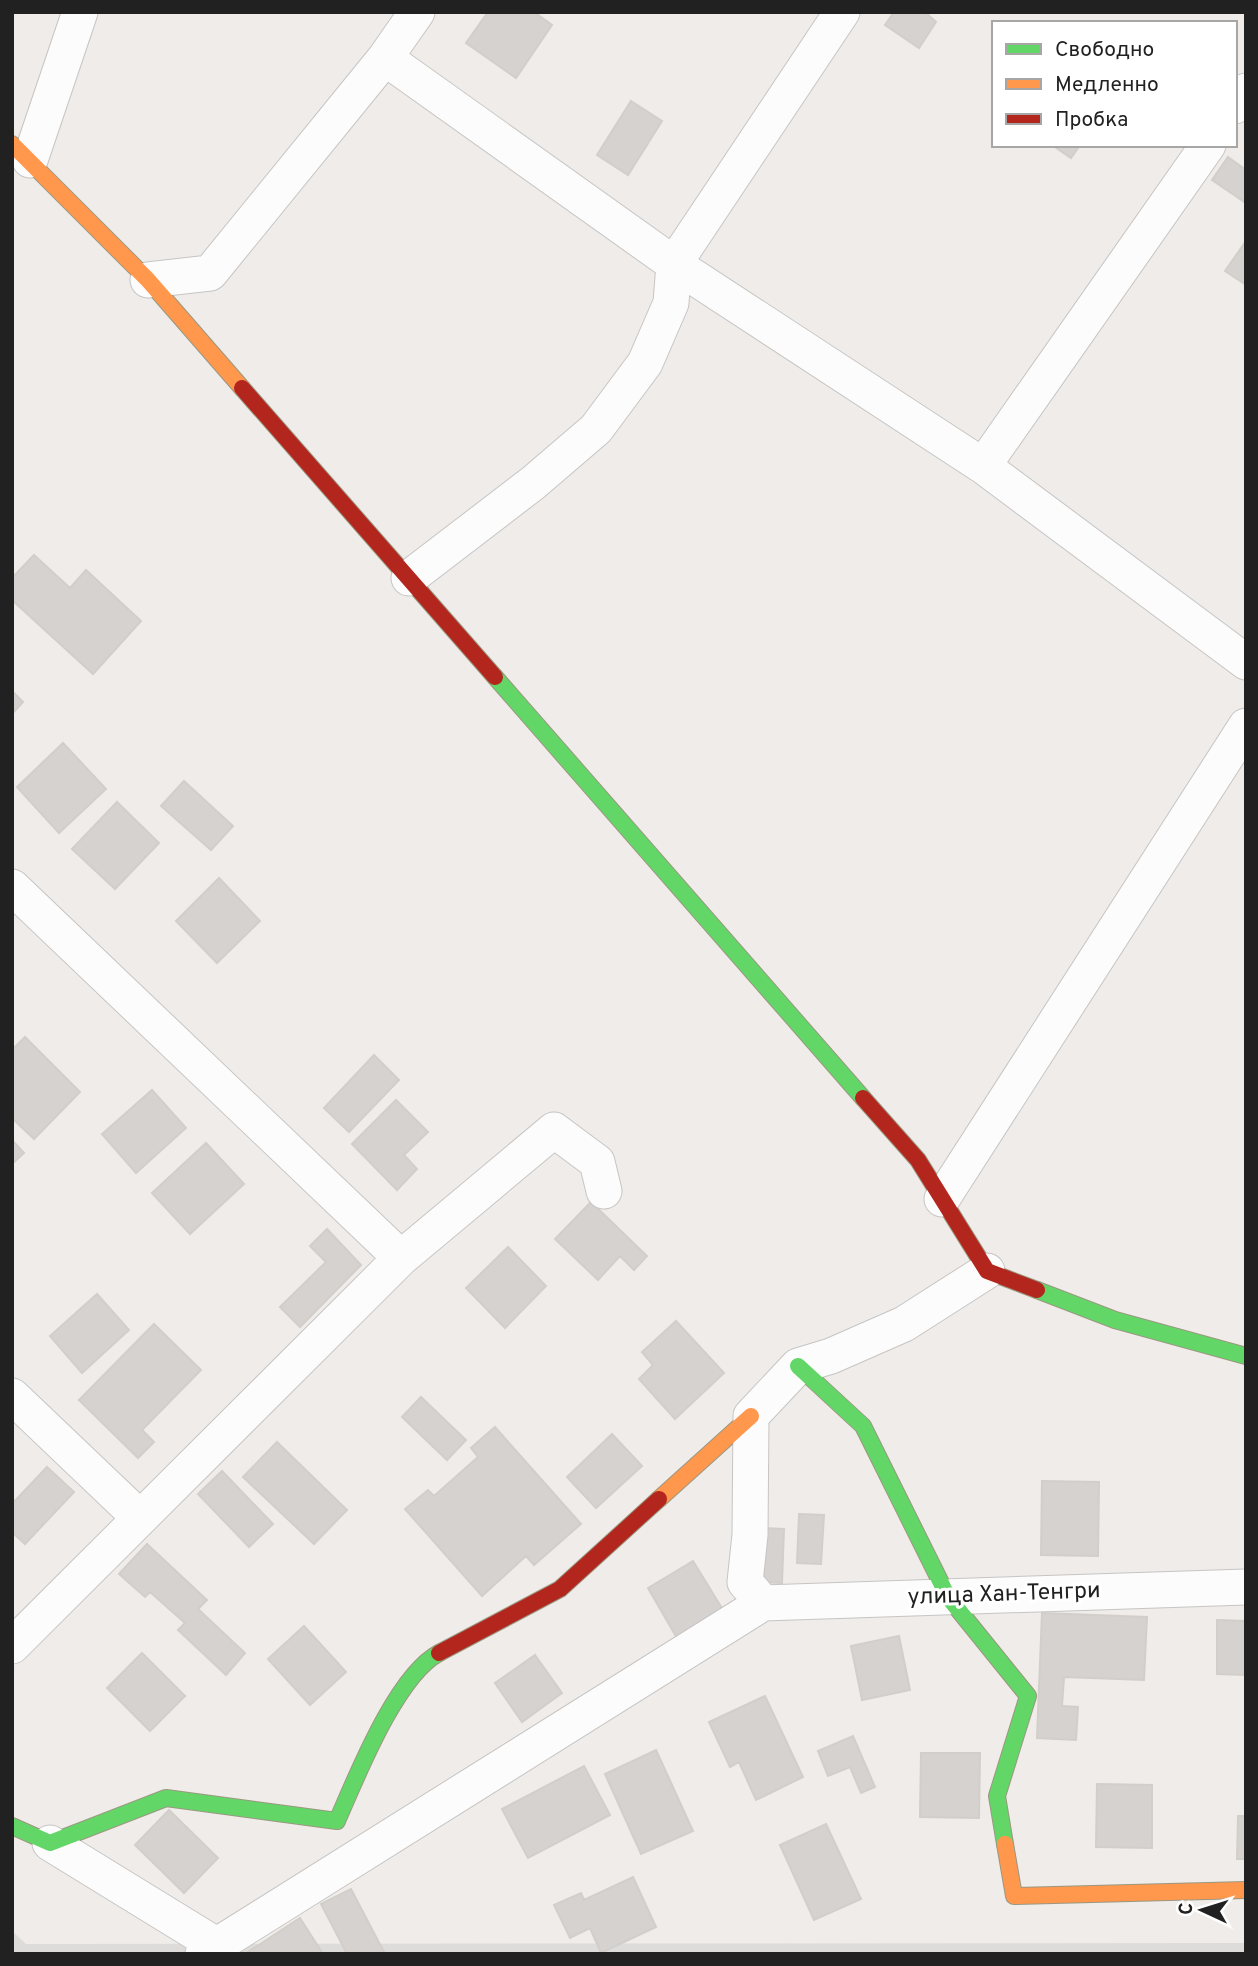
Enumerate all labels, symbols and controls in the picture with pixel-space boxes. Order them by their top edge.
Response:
legend [992,21,1237,147]
text: Свободно [1055,37,1154,64]
text: Медленно [1055,72,1159,99]
text: Пробка [1055,107,1128,134]
street label: улица Хан-Тенгри [907,1577,1101,1613]
north arrow [1167,1875,1237,1945]
text: С [1175,1902,1199,1916]

